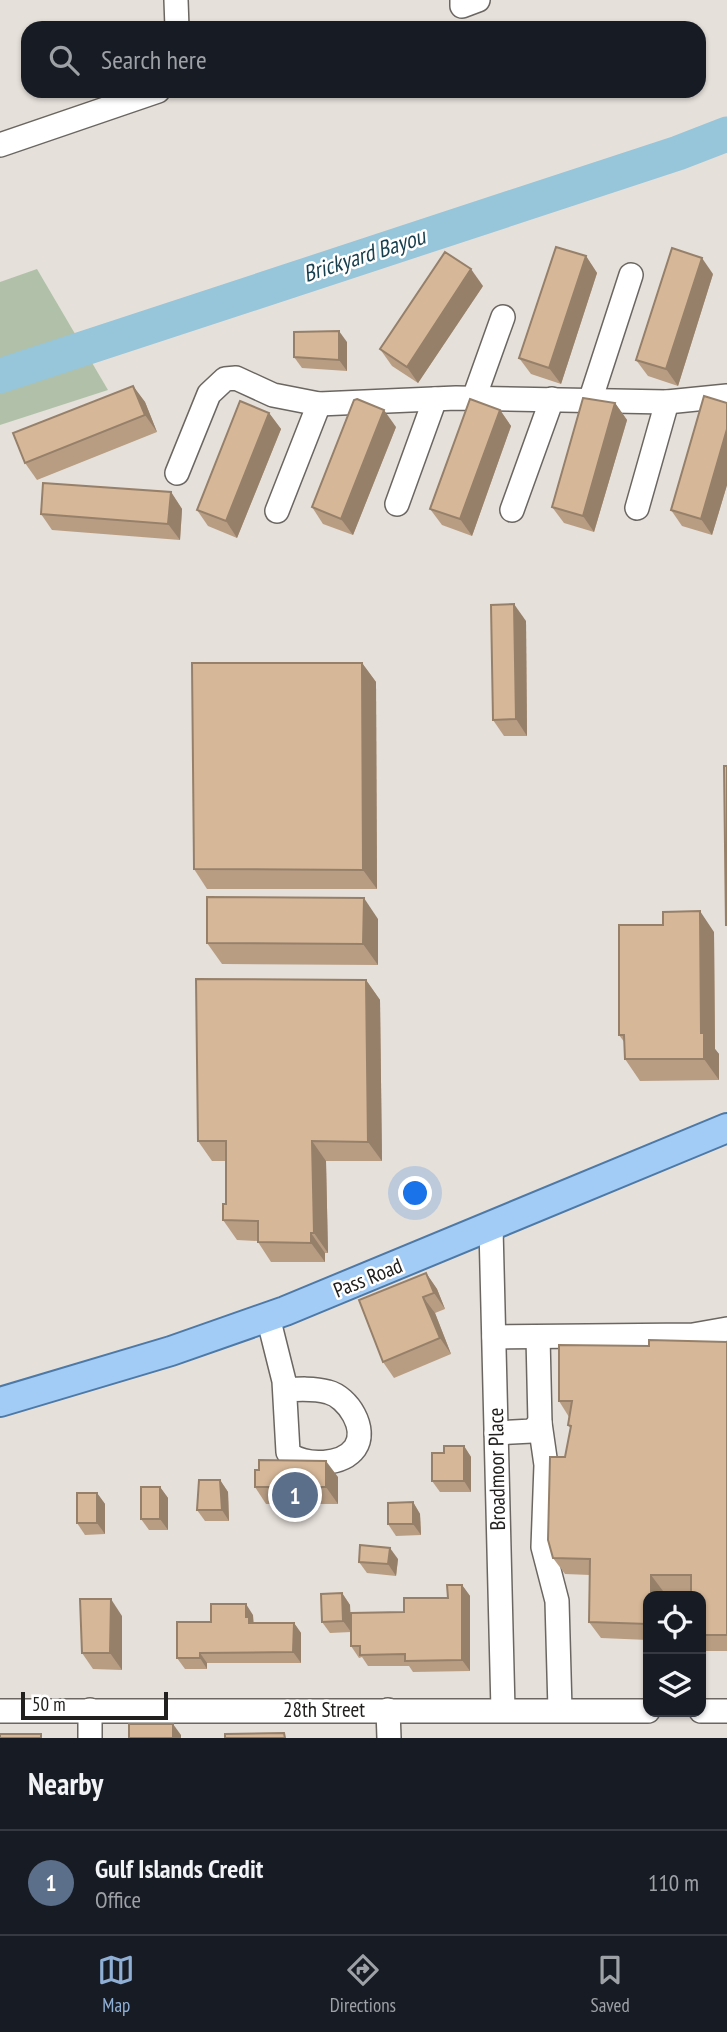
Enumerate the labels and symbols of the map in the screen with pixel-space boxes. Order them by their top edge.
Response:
water label: Brickyard Bayou [299,221,431,288]
your location [398,1176,432,1210]
street label: Pass Road [329,1252,406,1303]
street label: Broadmoor Place [482,1407,511,1531]
pin: 1 [272,1469,318,1521]
scale bar [21,1689,168,1721]
street label: 28th Street [283,1696,365,1723]

